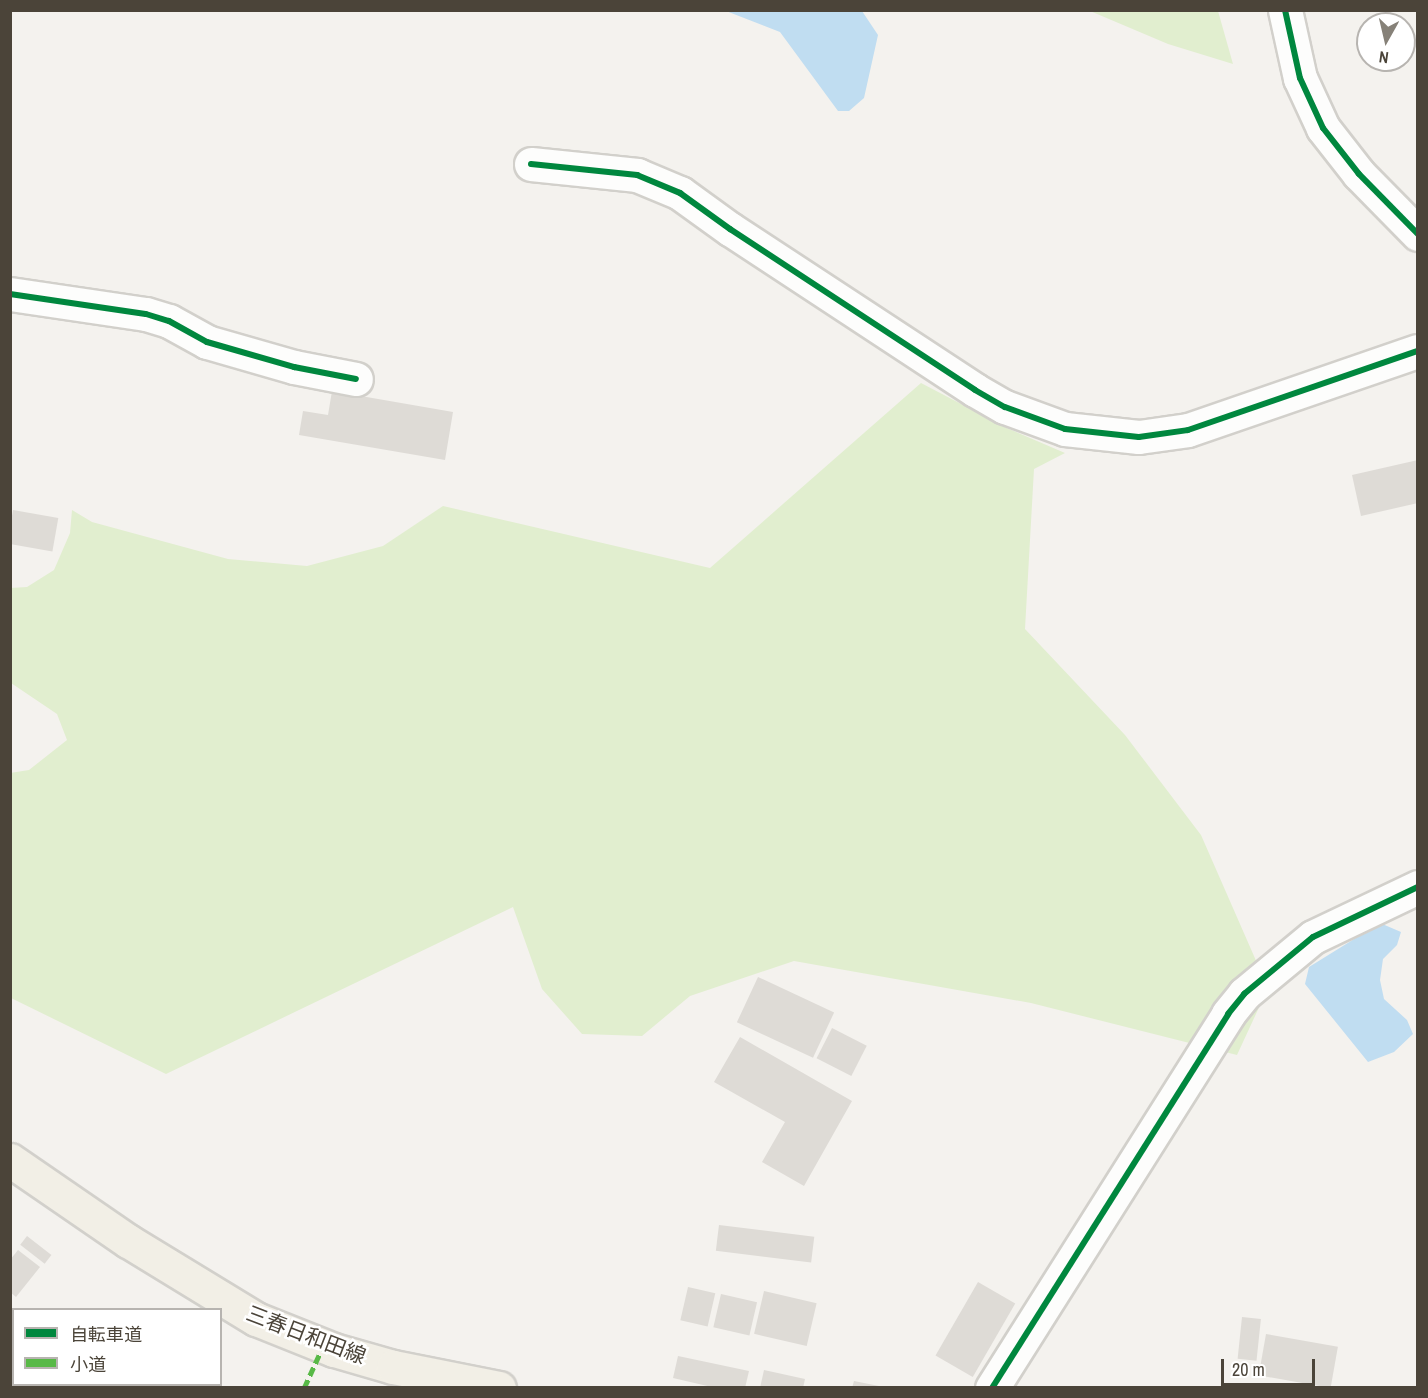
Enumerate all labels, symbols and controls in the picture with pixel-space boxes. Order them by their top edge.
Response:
north arrow [1356,12,1416,72]
text: N [1378,46,1390,69]
street label: 三春日和田線 [243,1301,369,1369]
legend [12,1308,222,1386]
text: 自転車道 [70,1322,142,1347]
scale bar [1224,1347,1318,1385]
text: 小道 [70,1352,106,1377]
text: 20 m [1232,1357,1265,1382]

